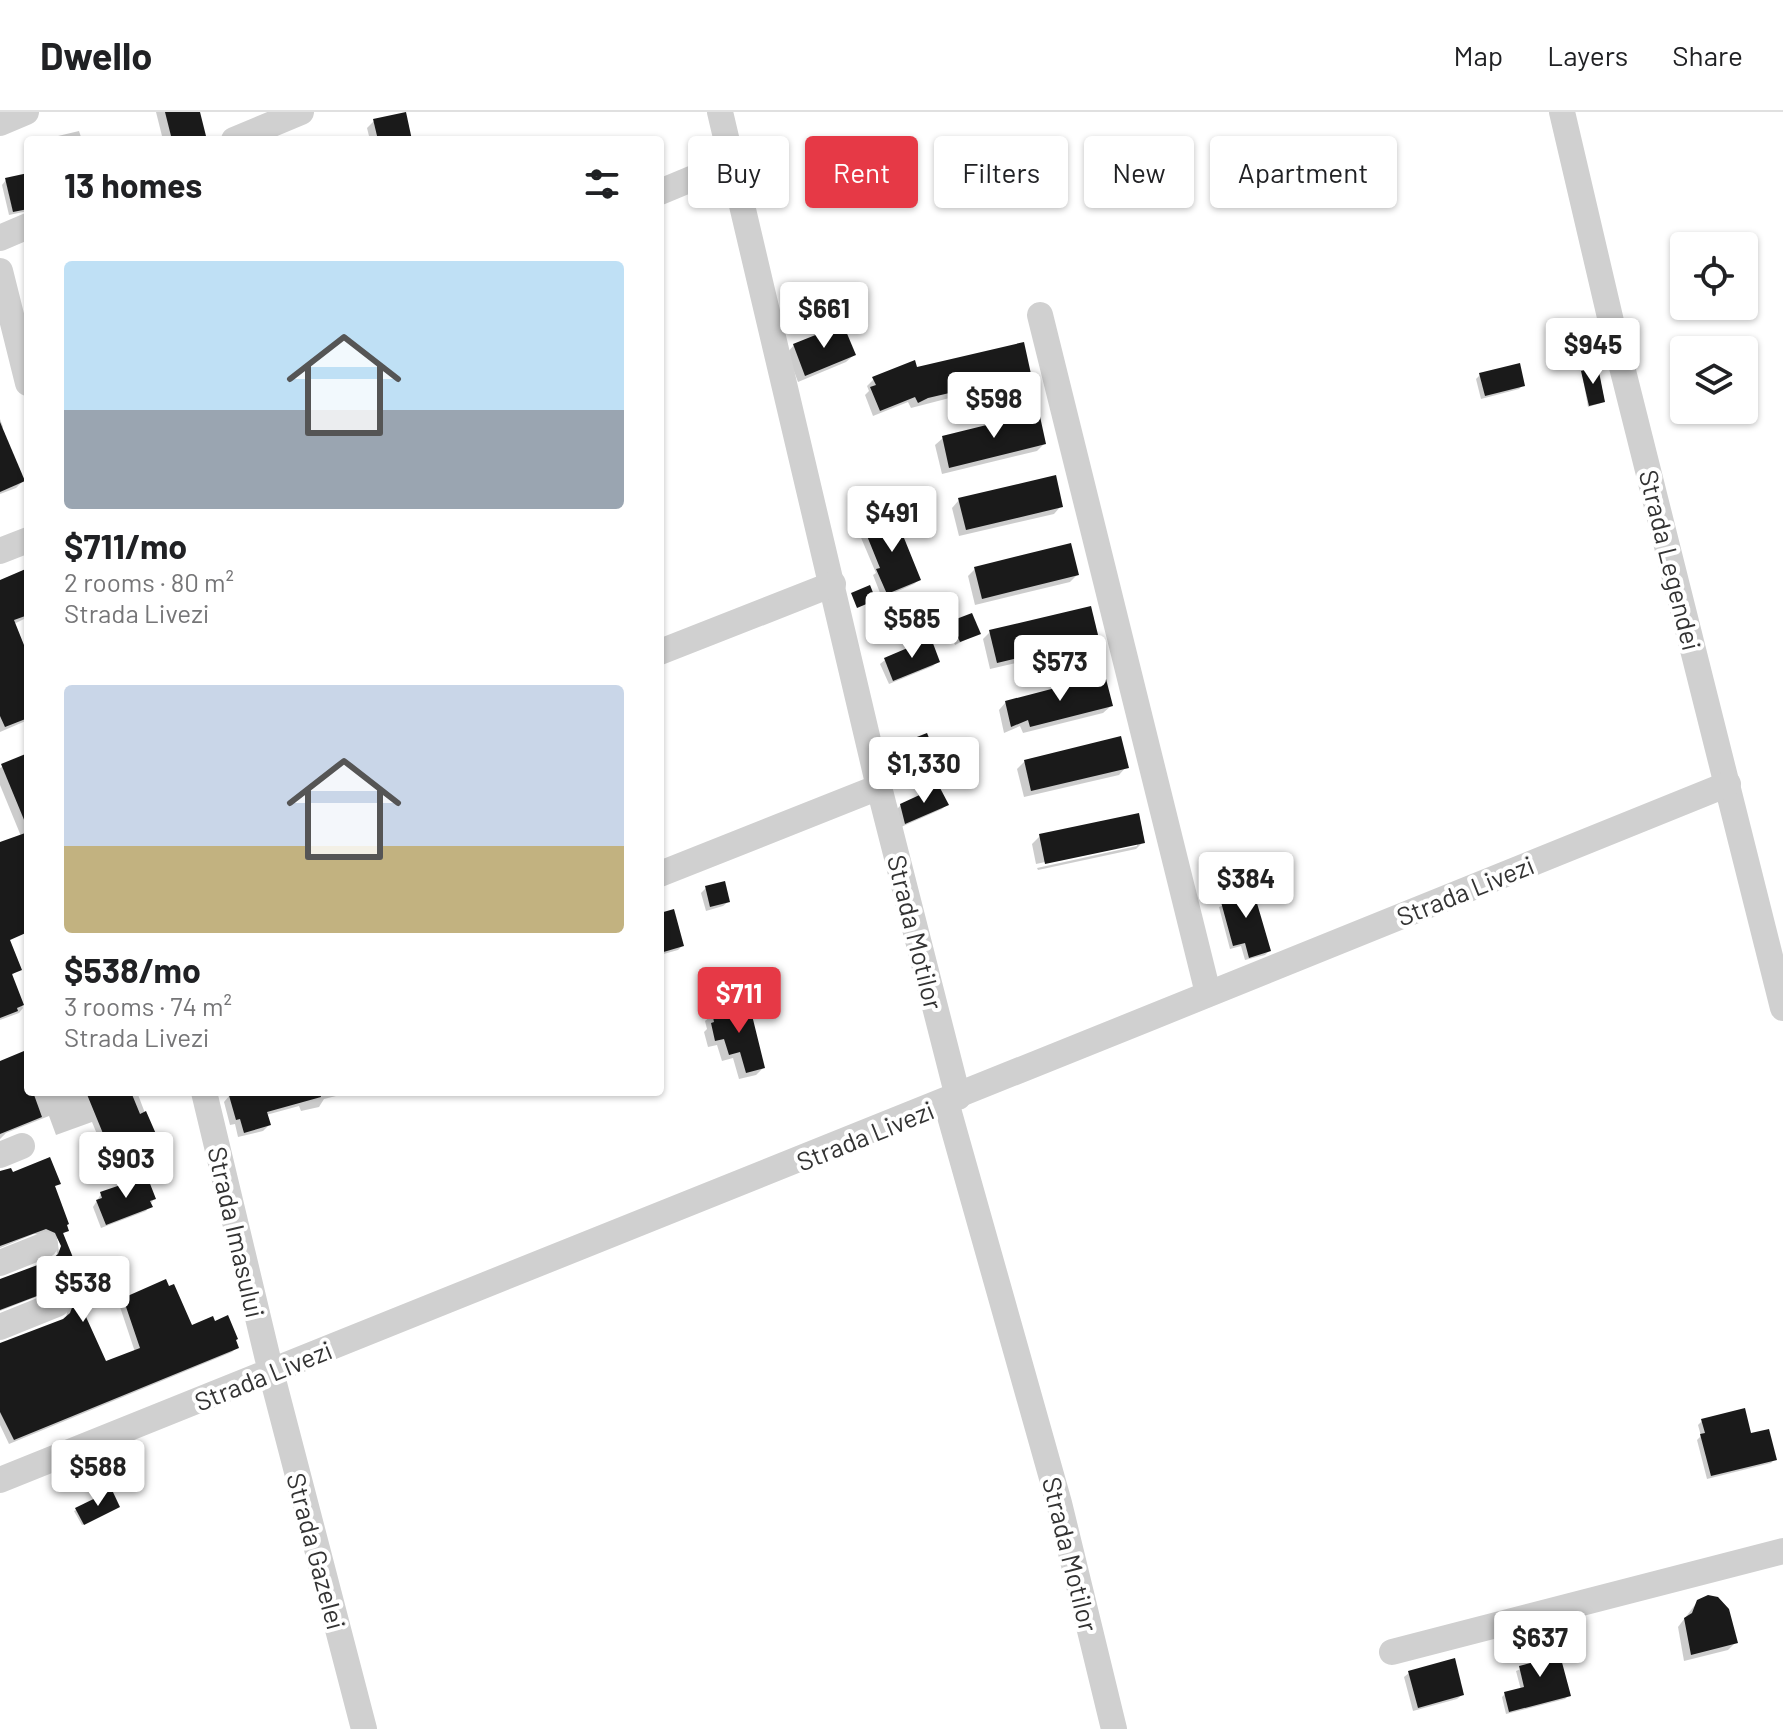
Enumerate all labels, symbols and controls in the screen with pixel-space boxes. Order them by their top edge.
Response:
text: Dwello [40,32,152,78]
text: Map [1453,38,1503,72]
text: Layers [1547,38,1628,72]
text: Share [1672,38,1743,72]
chip: Buy [688,136,789,208]
chip: Rent [805,136,918,208]
chip: Filters [934,136,1068,208]
chip: New [1084,136,1194,208]
chip: Apartment [1210,136,1397,208]
icon: filters [580,162,624,206]
text: 13 homes [64,164,202,205]
map controls [1670,232,1758,424]
button: locate [1670,232,1758,320]
pin: $661 [777,282,871,350]
text: $661 [798,292,850,323]
icon: home [272,313,416,457]
pin: $945 [1546,318,1640,386]
text: $945 [1564,328,1622,359]
button: layers [1670,336,1758,424]
pin: $598 [947,372,1041,440]
text: $598 [966,382,1022,413]
street label: Strada Legendei [1634,467,1708,653]
pin: $491 [845,486,939,554]
text: $491 [865,496,919,527]
text: $711/mo [64,525,187,566]
text: 2 rooms · 80 m² [64,566,234,597]
pin: $585 [865,592,959,660]
text: Strada Livezi [64,597,209,628]
text: $585 [884,602,940,633]
pin: $573 [1013,635,1107,703]
text: $573 [1032,645,1088,676]
icon: home [272,737,416,881]
pin: $1,330 [859,737,989,805]
text: $1,330 [887,747,961,778]
street label: Strada Livezi [1392,848,1538,932]
street label: Strada Motilor [882,851,950,1013]
pin: $384 [1199,852,1293,920]
text: $384 [1217,862,1275,893]
text: $538/mo [64,949,201,990]
pin: $711 [692,967,786,1035]
text: $711 [716,977,762,1008]
text: 3 rooms · 74 m² [64,990,232,1021]
text: Strada Livezi [64,1021,209,1052]
street label: Strada Livezi [792,1093,938,1177]
pin: $903 [79,1132,173,1200]
text: $903 [97,1142,155,1173]
street label: Strada Imasului [202,1143,272,1321]
pin: $538 [36,1256,130,1324]
text: $538 [55,1266,112,1297]
street label: Strada Livezi [190,1333,336,1417]
pin: $588 [51,1440,145,1508]
text: $588 [69,1450,127,1481]
street label: Strada Gazelei [281,1469,353,1633]
street label: Strada Motilor [1037,1473,1105,1635]
pin: $637 [1493,1611,1587,1679]
text: $637 [1512,1621,1568,1652]

